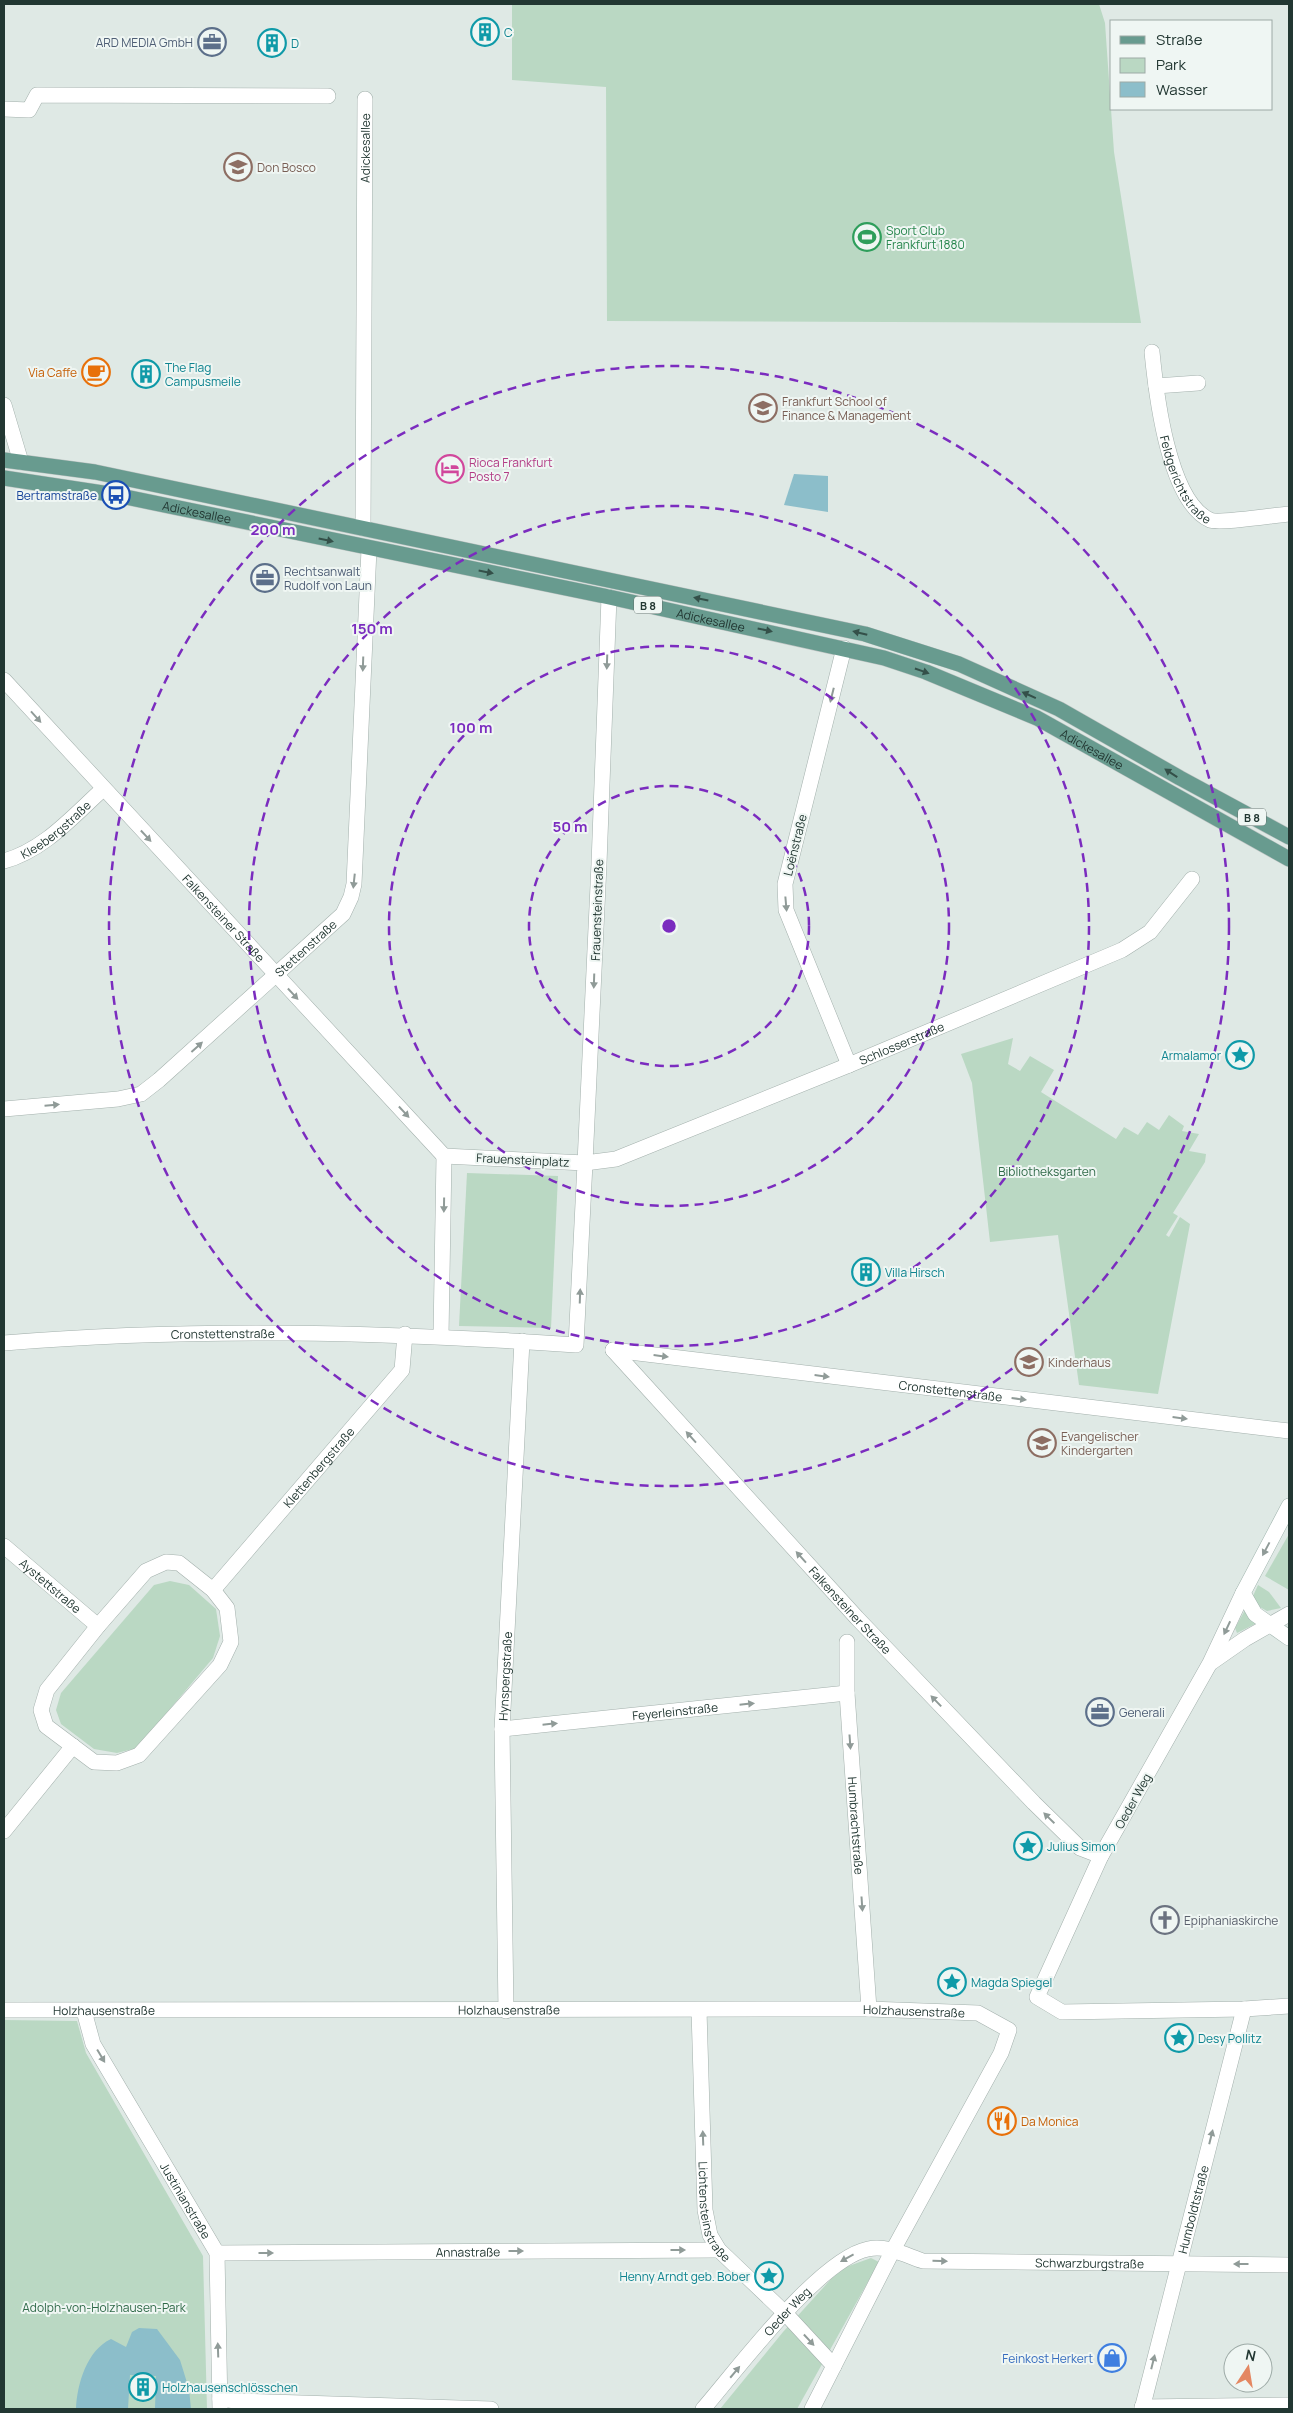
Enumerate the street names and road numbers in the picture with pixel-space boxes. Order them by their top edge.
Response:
street label: Adickesallee [356,113,373,183]
street label: Feldgerichtstraße [1156,434,1214,528]
street label: Adickesallee [161,496,233,527]
road number: B 8 [634,596,662,614]
street label: Adickesallee [675,604,747,635]
street label: Adickesallee [1058,724,1127,773]
street label: Kleebergstraße [17,796,94,862]
road number: B 8 [1238,809,1266,826]
street label: Loënstraße [779,812,811,878]
street label: Frauensteinstraße [587,859,607,961]
street label: Falkensteiner Straße [179,870,269,966]
street label: Stettenstraße [271,915,340,980]
street label: Schlosserstraße [856,1017,947,1068]
street label: Frauensteinplatz [476,1149,570,1171]
street label: Cronstettenstraße [171,1324,275,1343]
street label: Cronstettenstraße [898,1376,1003,1405]
street label: Klettenbergstraße [279,1423,358,1511]
street label: Aystettstraße [16,1554,85,1617]
street label: Falkensteiner Straße [805,1562,895,1657]
street label: Hynspergstraße [494,1631,516,1721]
street label: Feyerleinstraße [631,1698,719,1724]
street label: Oeder Weg [1111,1770,1155,1832]
street label: Humbrachtstraße [844,1776,868,1875]
street label: Holzhausenstraße [863,2000,965,2021]
street label: Holzhausenstraße [53,2001,155,2018]
street label: Holzhausenstraße [458,2001,560,2018]
street label: Justinianstraße [156,2159,215,2242]
street label: Lichtensteinstraße [695,2161,735,2266]
street label: Humboldtstraße [1173,2163,1212,2255]
street label: Annastraße [436,2243,500,2260]
street label: Schwarzburgstraße [1035,2254,1144,2272]
street label: Oeder Weg [760,2283,814,2339]

